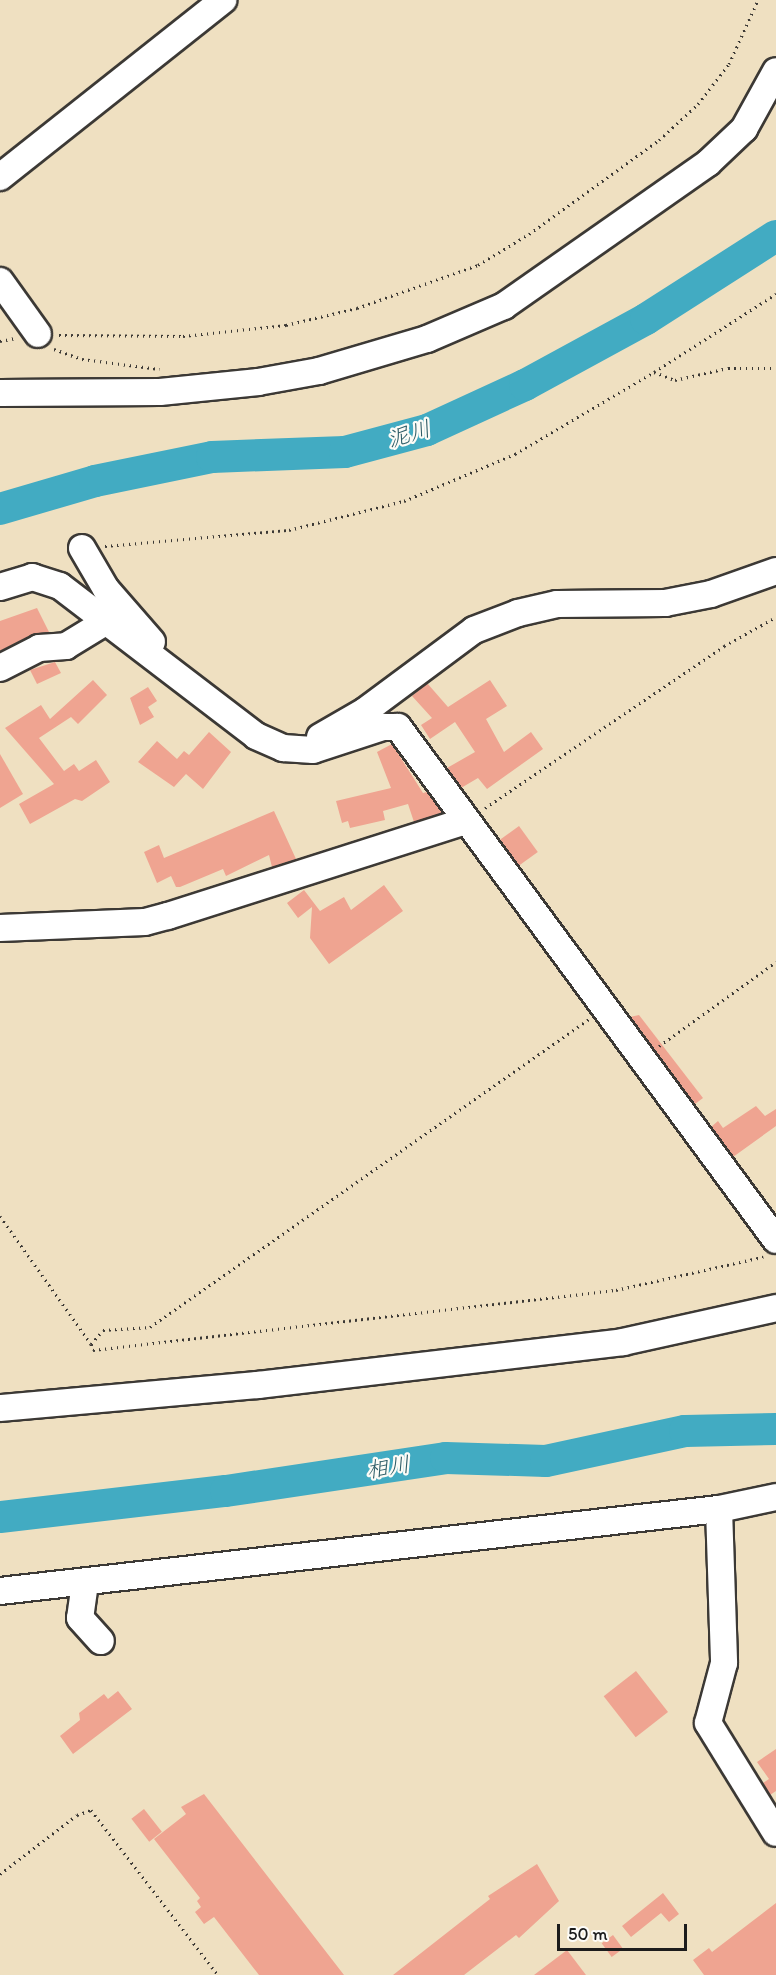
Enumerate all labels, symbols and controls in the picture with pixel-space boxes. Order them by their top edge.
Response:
water label: 泥川 [384,415,434,453]
water label: 相川 [364,1451,412,1483]
scale bar [560,1912,690,1950]
text: 50 m [568,1923,608,1945]

